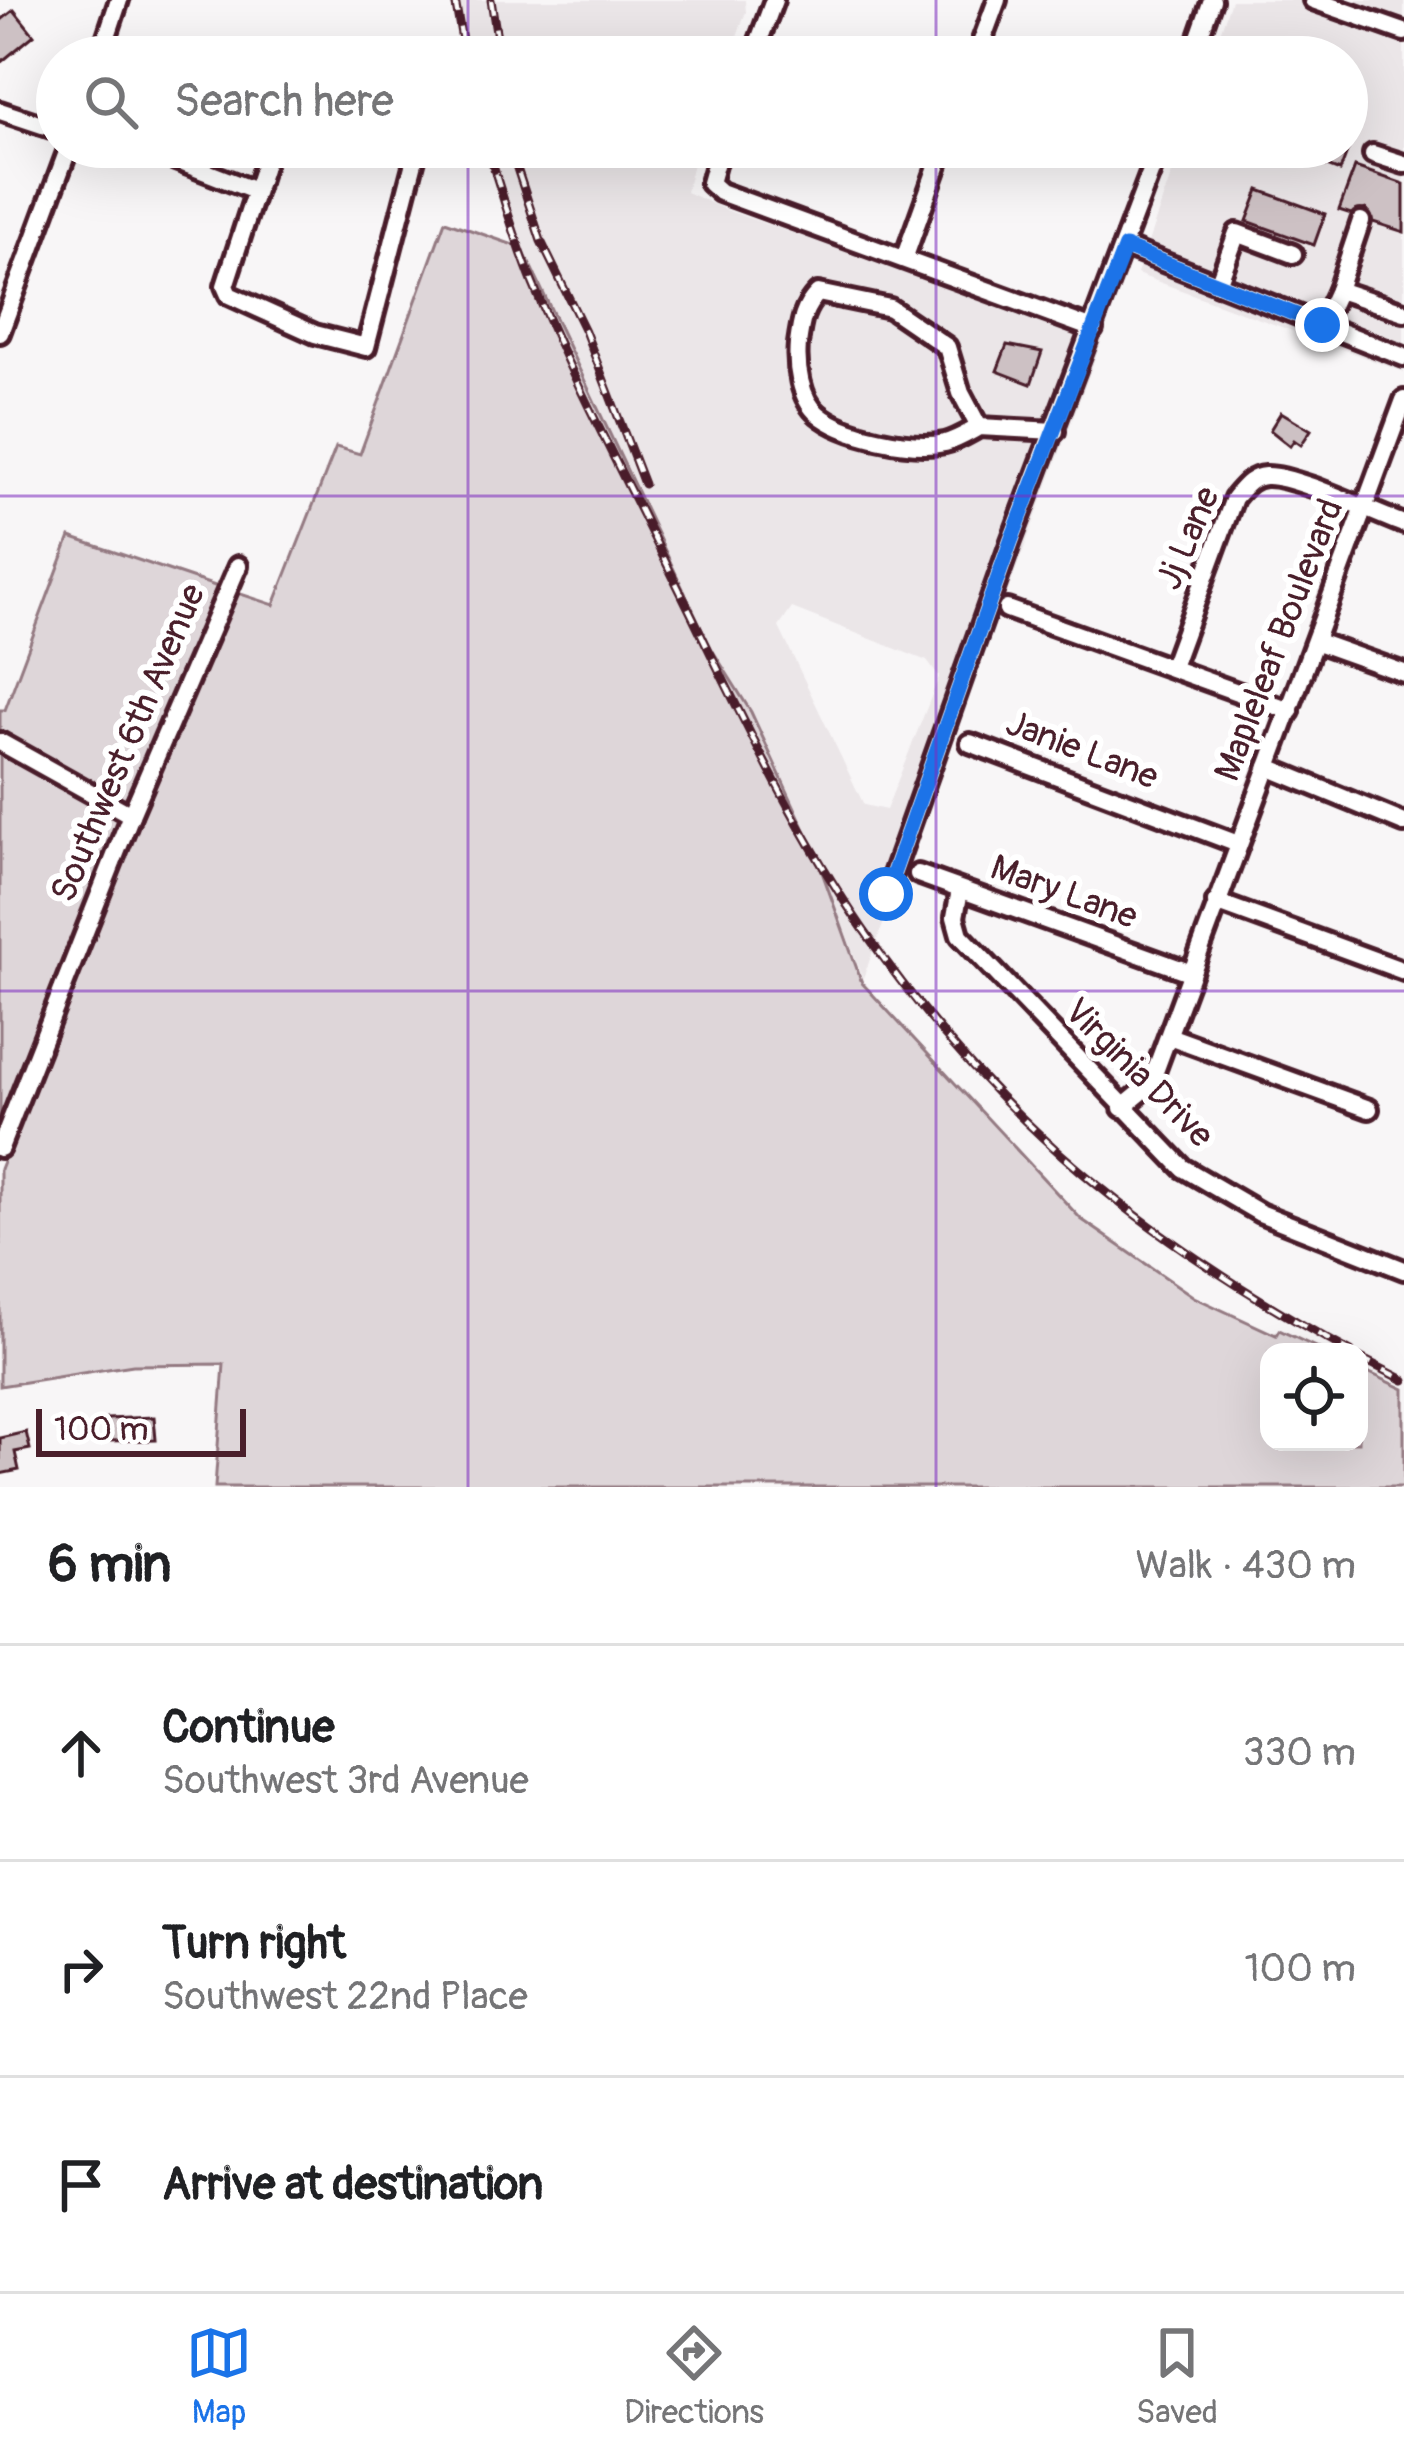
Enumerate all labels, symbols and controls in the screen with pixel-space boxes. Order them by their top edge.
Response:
search box [36,36,1368,168]
icon: search [78,69,144,135]
text: Search here [174,74,394,130]
route end [1295,298,1349,352]
street label: Jj Lane [1146,480,1230,596]
street label: Mapleleaf Boulevard [1205,493,1353,787]
street label: Southwest 6th Avenue [41,577,215,909]
street label: Janie Lane [1000,700,1165,800]
street label: Mary Lane [985,845,1144,939]
route start [859,867,913,921]
street label: Virginia Drive [1055,989,1223,1157]
map controls [1260,1343,1368,1451]
button: locate [1260,1343,1368,1451]
scale bar [36,1403,246,1456]
text: 100 m [54,1409,148,1450]
text: 6 min [48,1533,171,1597]
text: Walk · 430 m [1135,1541,1356,1590]
text: Continue [162,1700,335,1756]
icon: ahead [48,1720,114,1786]
text: 330 m [1243,1728,1356,1777]
text: Southwest 3rd Avenue [162,1756,529,1805]
text: Turn right [162,1916,346,1972]
icon: right [48,1936,114,2002]
text: 100 m [1244,1944,1356,1993]
text: Southwest 22nd Place [162,1972,528,2021]
icon: arrive [48,2152,114,2218]
text: Arrive at destination [162,2157,543,2213]
tab: Map [186,2320,252,2433]
tab: Directions [624,2320,764,2433]
tab: Saved [1136,2320,1218,2433]

